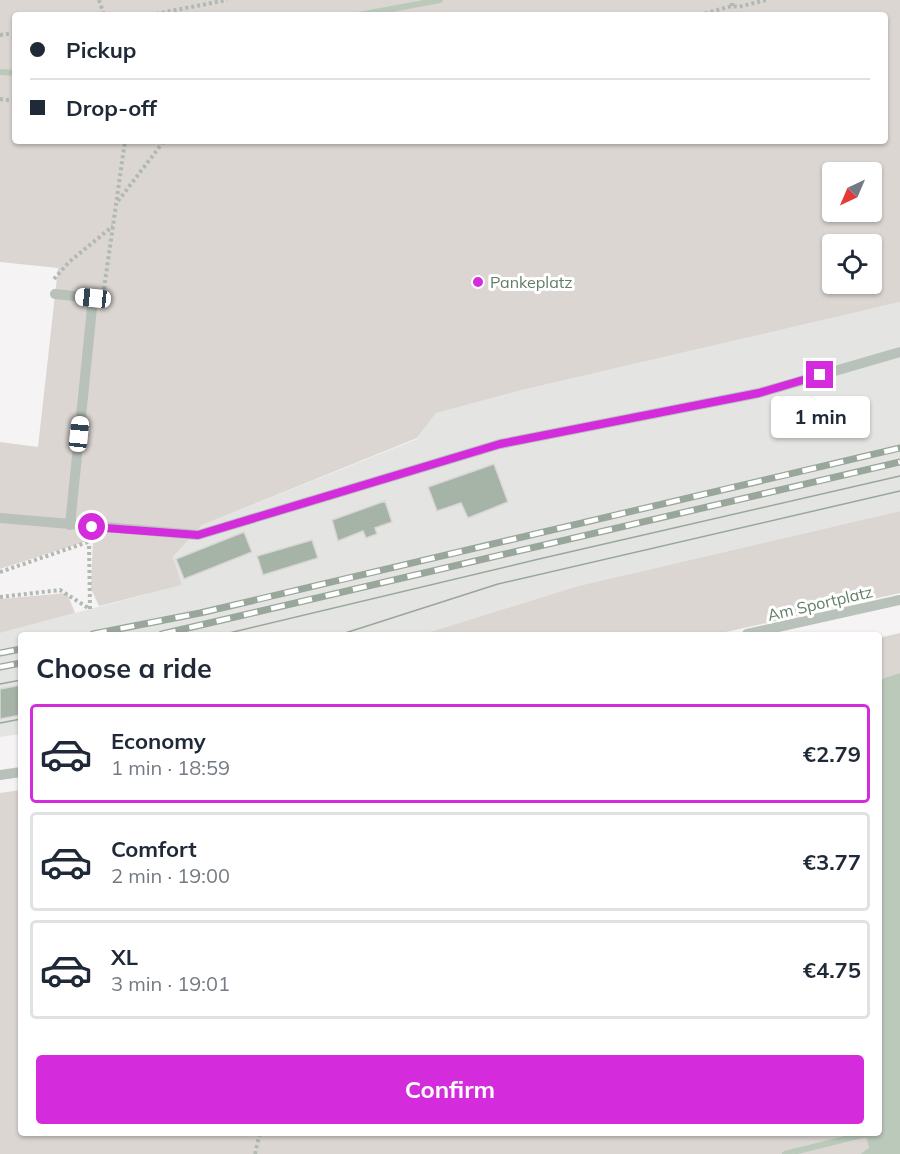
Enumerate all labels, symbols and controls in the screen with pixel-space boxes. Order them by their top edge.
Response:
text: Pickup [66,36,136,64]
text: Drop-off [66,94,157,122]
north arrow [822,162,882,222]
map controls [822,162,882,294]
button: locate [822,234,882,294]
place label: Pankeplatz [490,272,573,292]
marker: Pankeplatz [471,275,485,289]
car [74,287,112,309]
route end [806,361,833,388]
callout: 1 min [770,396,870,438]
text: 1 min [794,404,847,429]
car [68,415,90,453]
route start [78,513,105,540]
street label: Am Sportplatz [765,581,875,625]
text: Choose a ride [36,651,212,685]
icon: car [39,727,93,781]
text: Economy [111,727,206,755]
text: €2.79 [803,740,861,768]
text: 1 min · 18:59 [111,755,230,780]
icon: car [39,835,93,889]
text: Comfort [111,835,197,863]
text: €3.77 [803,848,861,876]
text: 2 min · 19:00 [111,863,230,888]
icon: car [39,943,93,997]
text: XL [111,943,138,971]
text: €4.75 [803,956,861,984]
text: 3 min · 19:01 [111,971,230,996]
button: Confirm [36,1055,864,1124]

